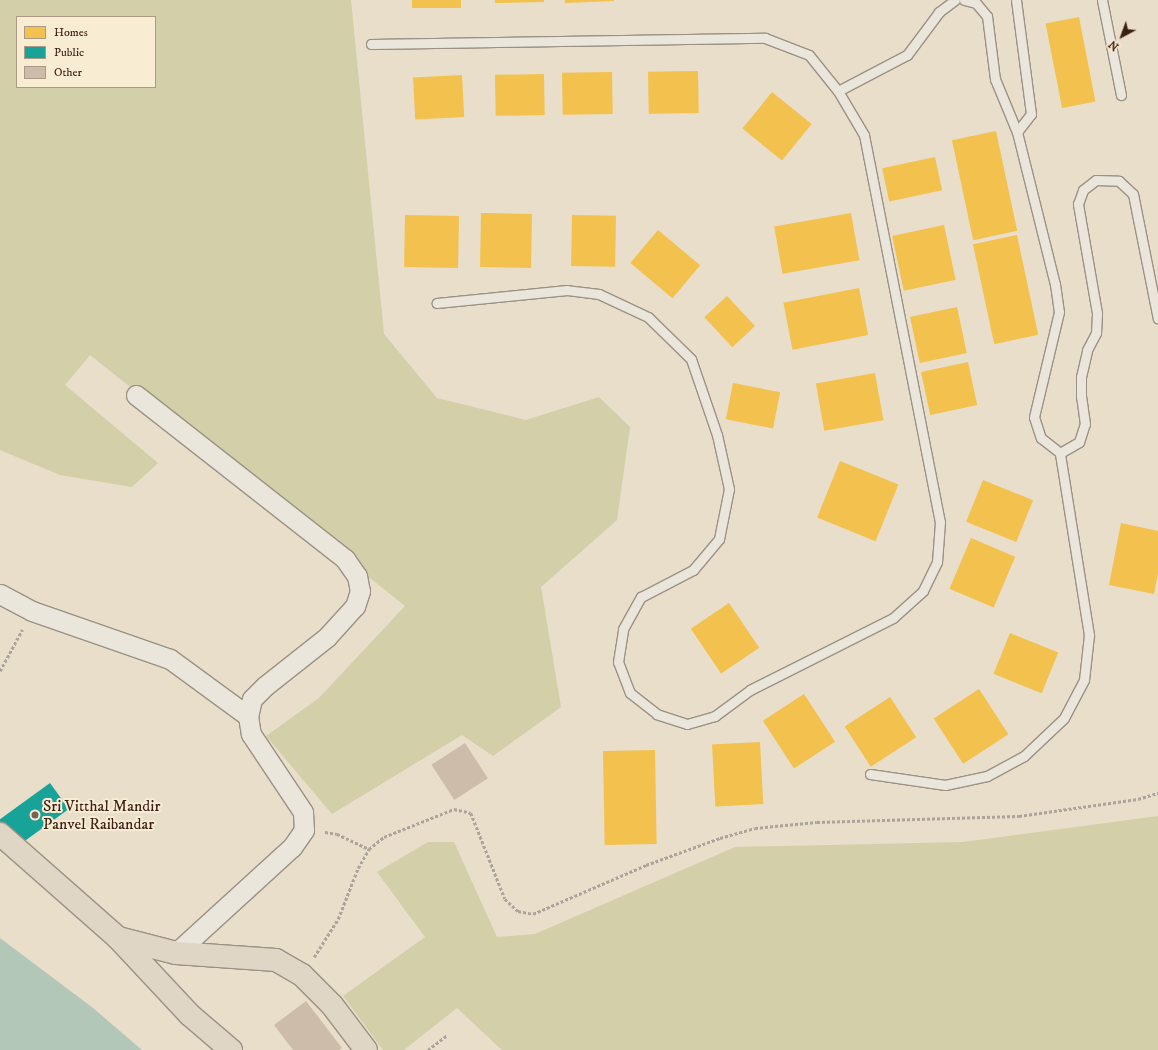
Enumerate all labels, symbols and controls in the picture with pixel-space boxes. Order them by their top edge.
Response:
legend [16,16,156,88]
north arrow [1102,16,1142,56]
text: Homes [54,25,88,40]
text: N [1106,37,1122,53]
text: Public [54,45,84,60]
text: Other [54,65,82,80]
place label: Sri Vitthal Mandir Panvel Raibandar [43,796,160,834]
marker: Sri Vitthal Mandir Panvel Raibandar [30,810,40,820]

